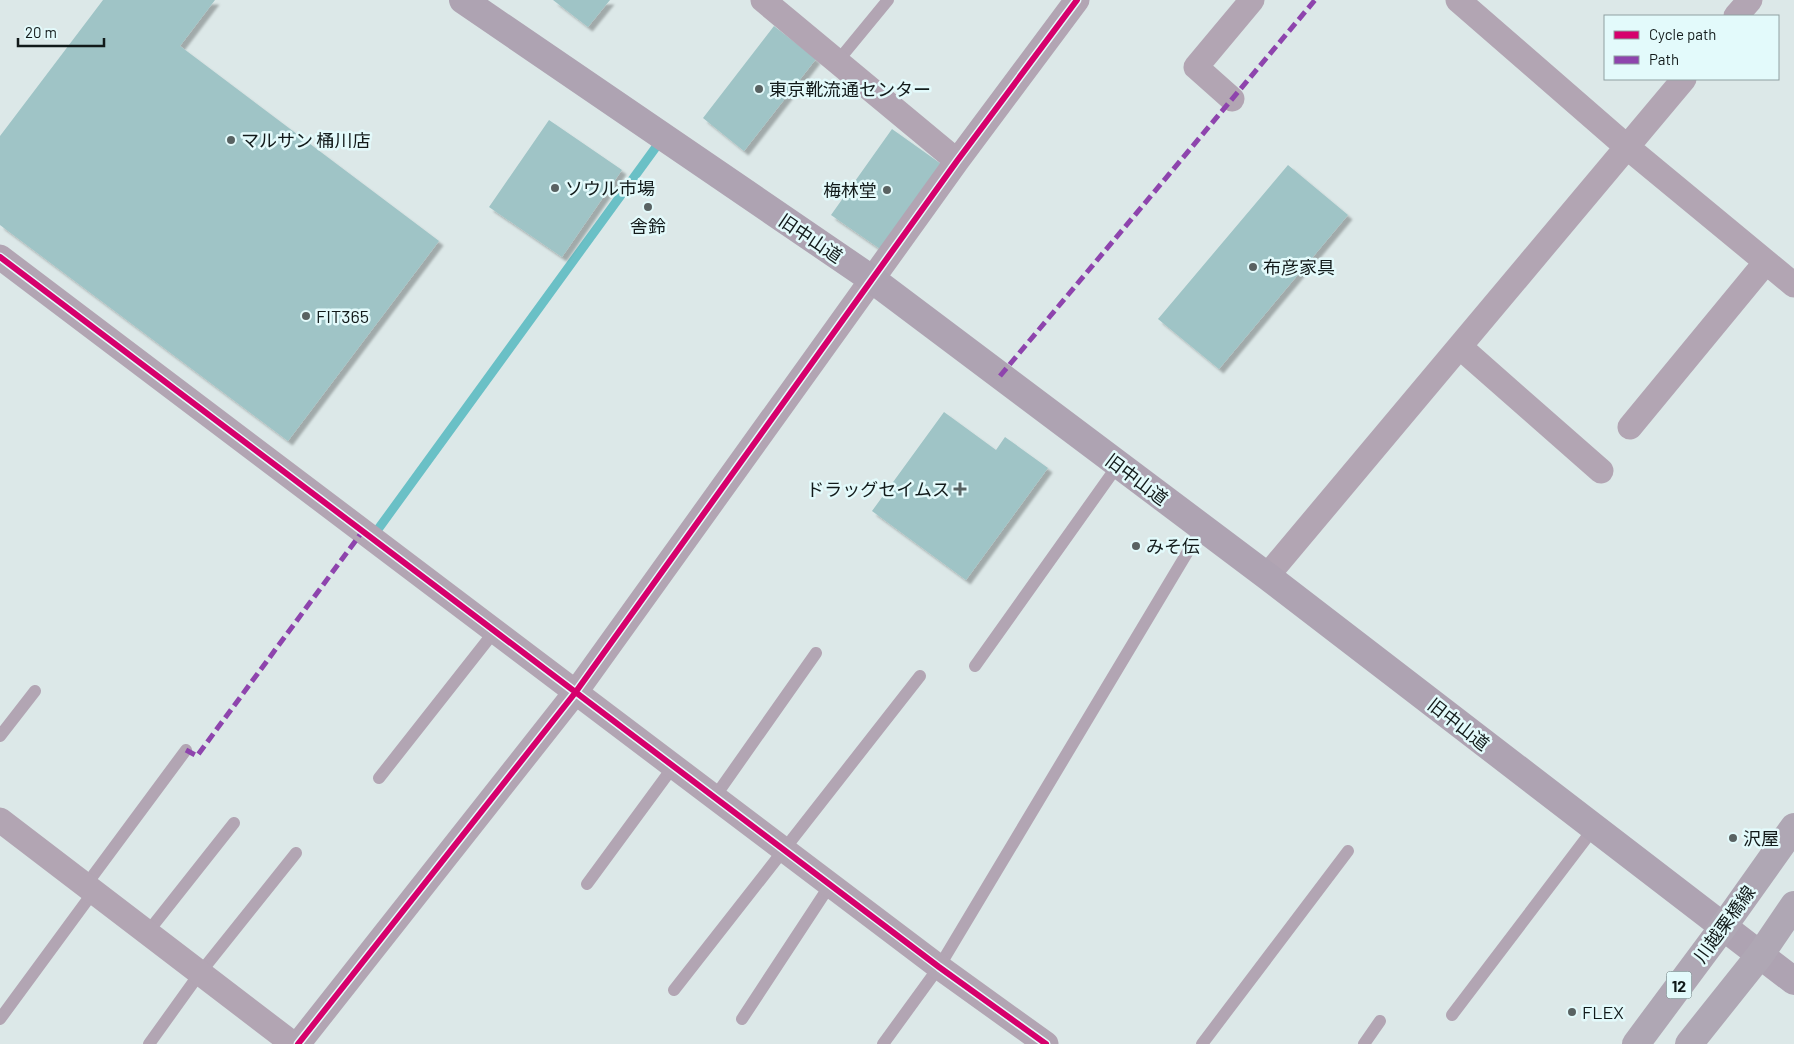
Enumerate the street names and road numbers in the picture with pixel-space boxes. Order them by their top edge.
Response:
street label: 旧中山道 [775,209,847,267]
street label: 旧中山道 [1102,449,1172,509]
street label: 旧中山道 [1424,693,1494,755]
street label: 川越栗橋線 [1689,881,1759,967]
road number: 12 [1666,972,1692,998]

